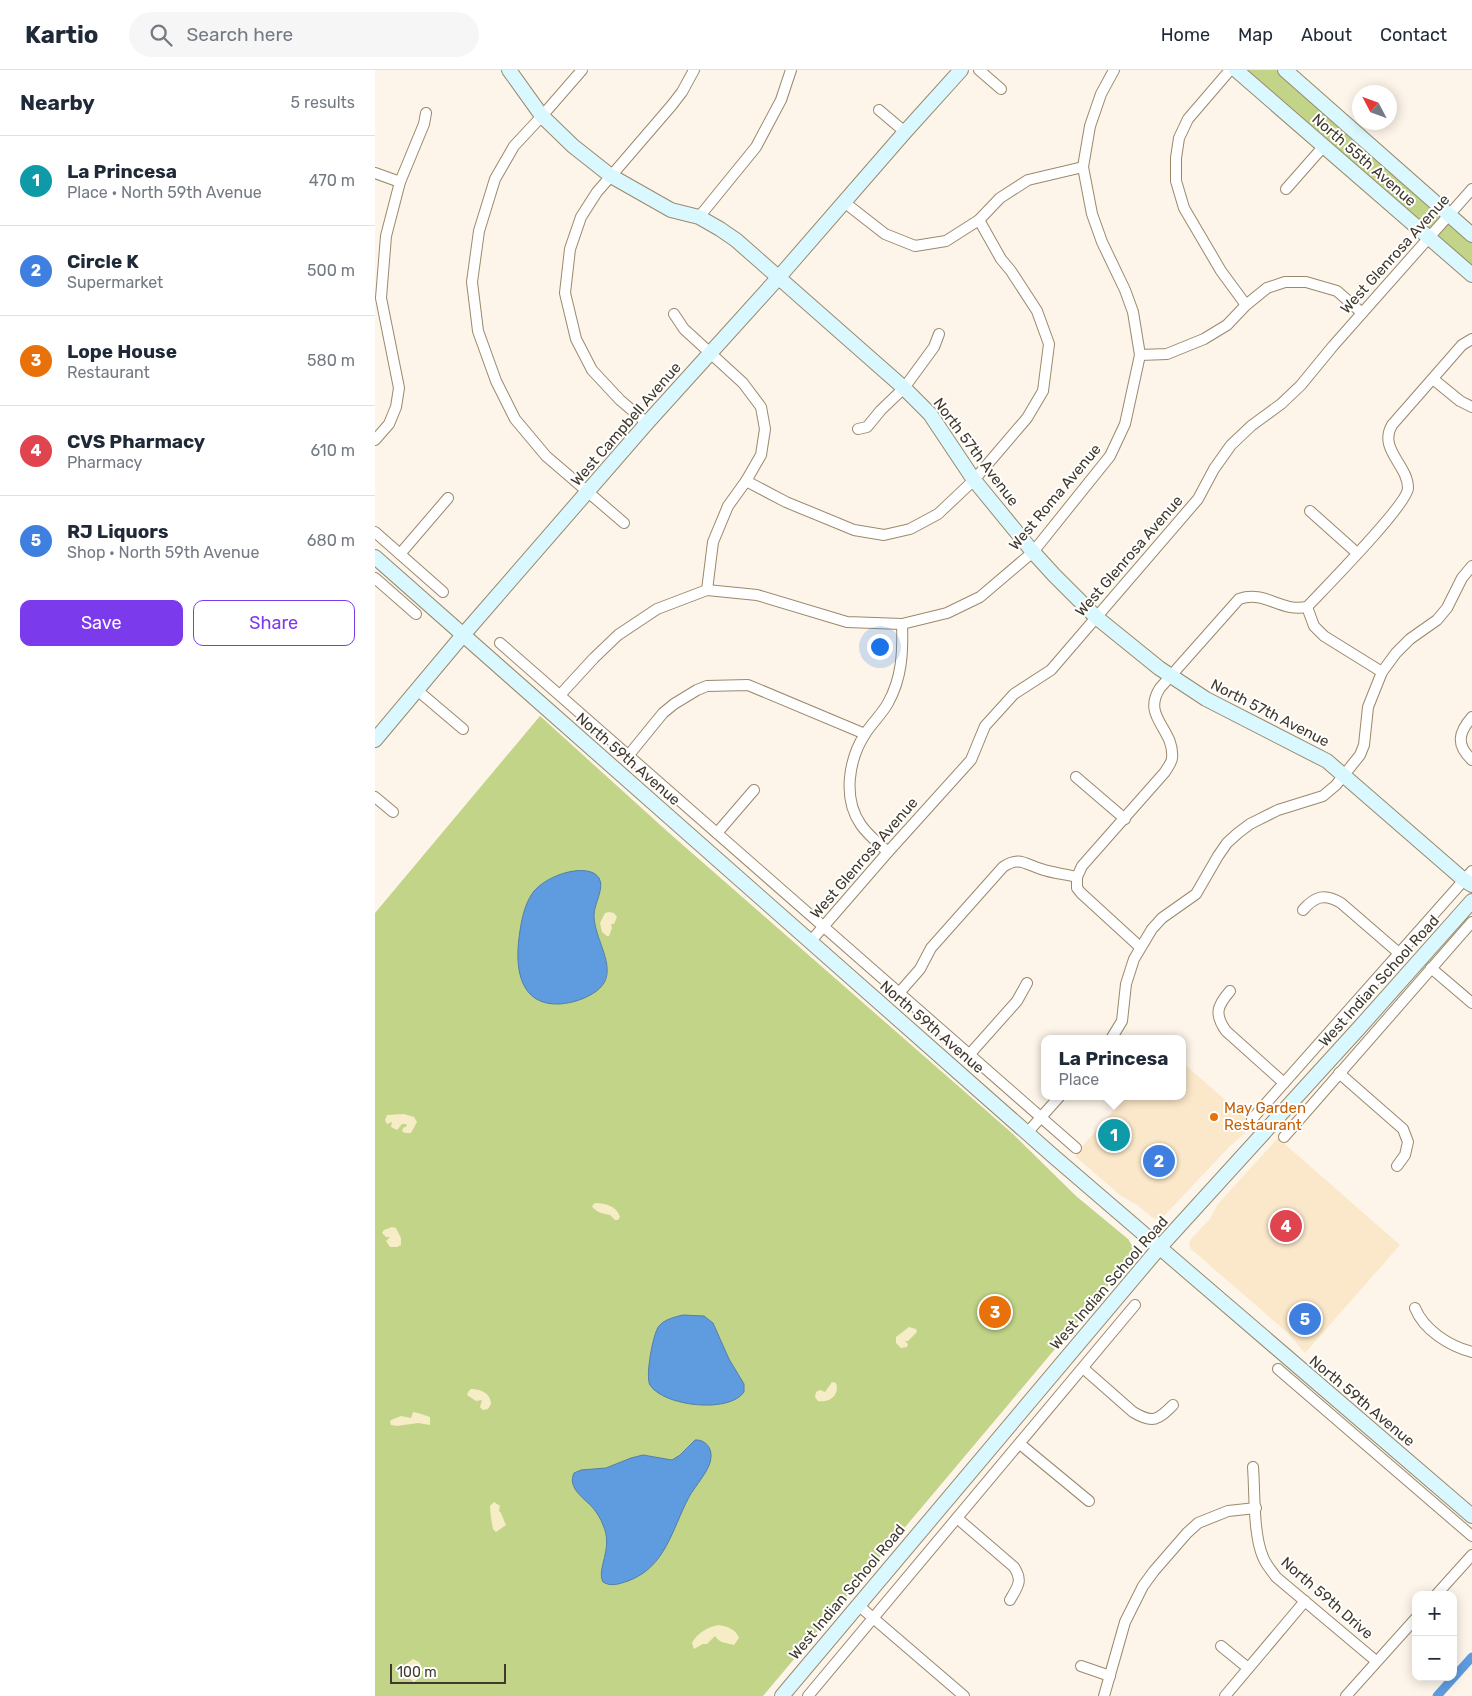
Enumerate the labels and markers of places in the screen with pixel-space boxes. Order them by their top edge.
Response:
place label: May Garden Restaurant [1224,1099,1306,1134]
marker: May Garden Restaurant [1208,1111,1220,1123]
pin: 1 [1098,1116,1130,1154]
pin: 2 [1143,1142,1175,1180]
pin: 4 [1270,1207,1302,1245]
pin: 3 [979,1293,1011,1331]
pin: 5 [1289,1300,1321,1338]

